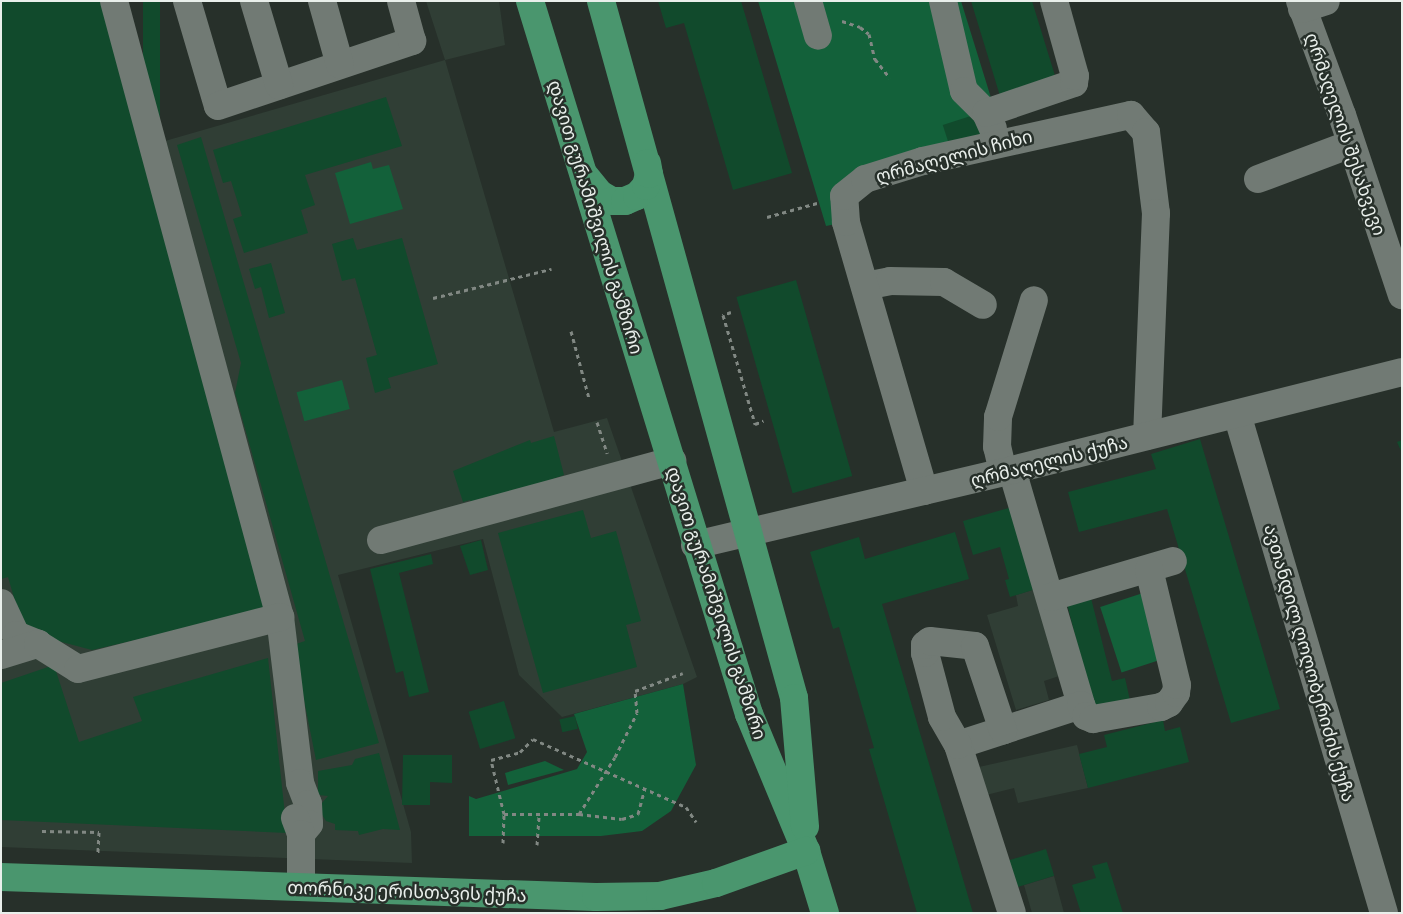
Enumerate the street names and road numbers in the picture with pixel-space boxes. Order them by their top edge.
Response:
street label: ღრმაღელის შესახვევი [1301,30,1391,238]
street label: დავით გურამიშვილის გამზირი [544,77,648,357]
street label: ღრმაღელის ჩიხი [873,125,1035,187]
street label: ღრმაღელის ქუჩა [968,431,1130,491]
street label: დავით გურამიშვილის გამზირი [663,464,771,742]
street label: ავთანდილ ღოღობერიძის ქუჩა [1260,522,1360,804]
street label: თორნიკე ერისთავის ქუჩა [287,876,527,906]

